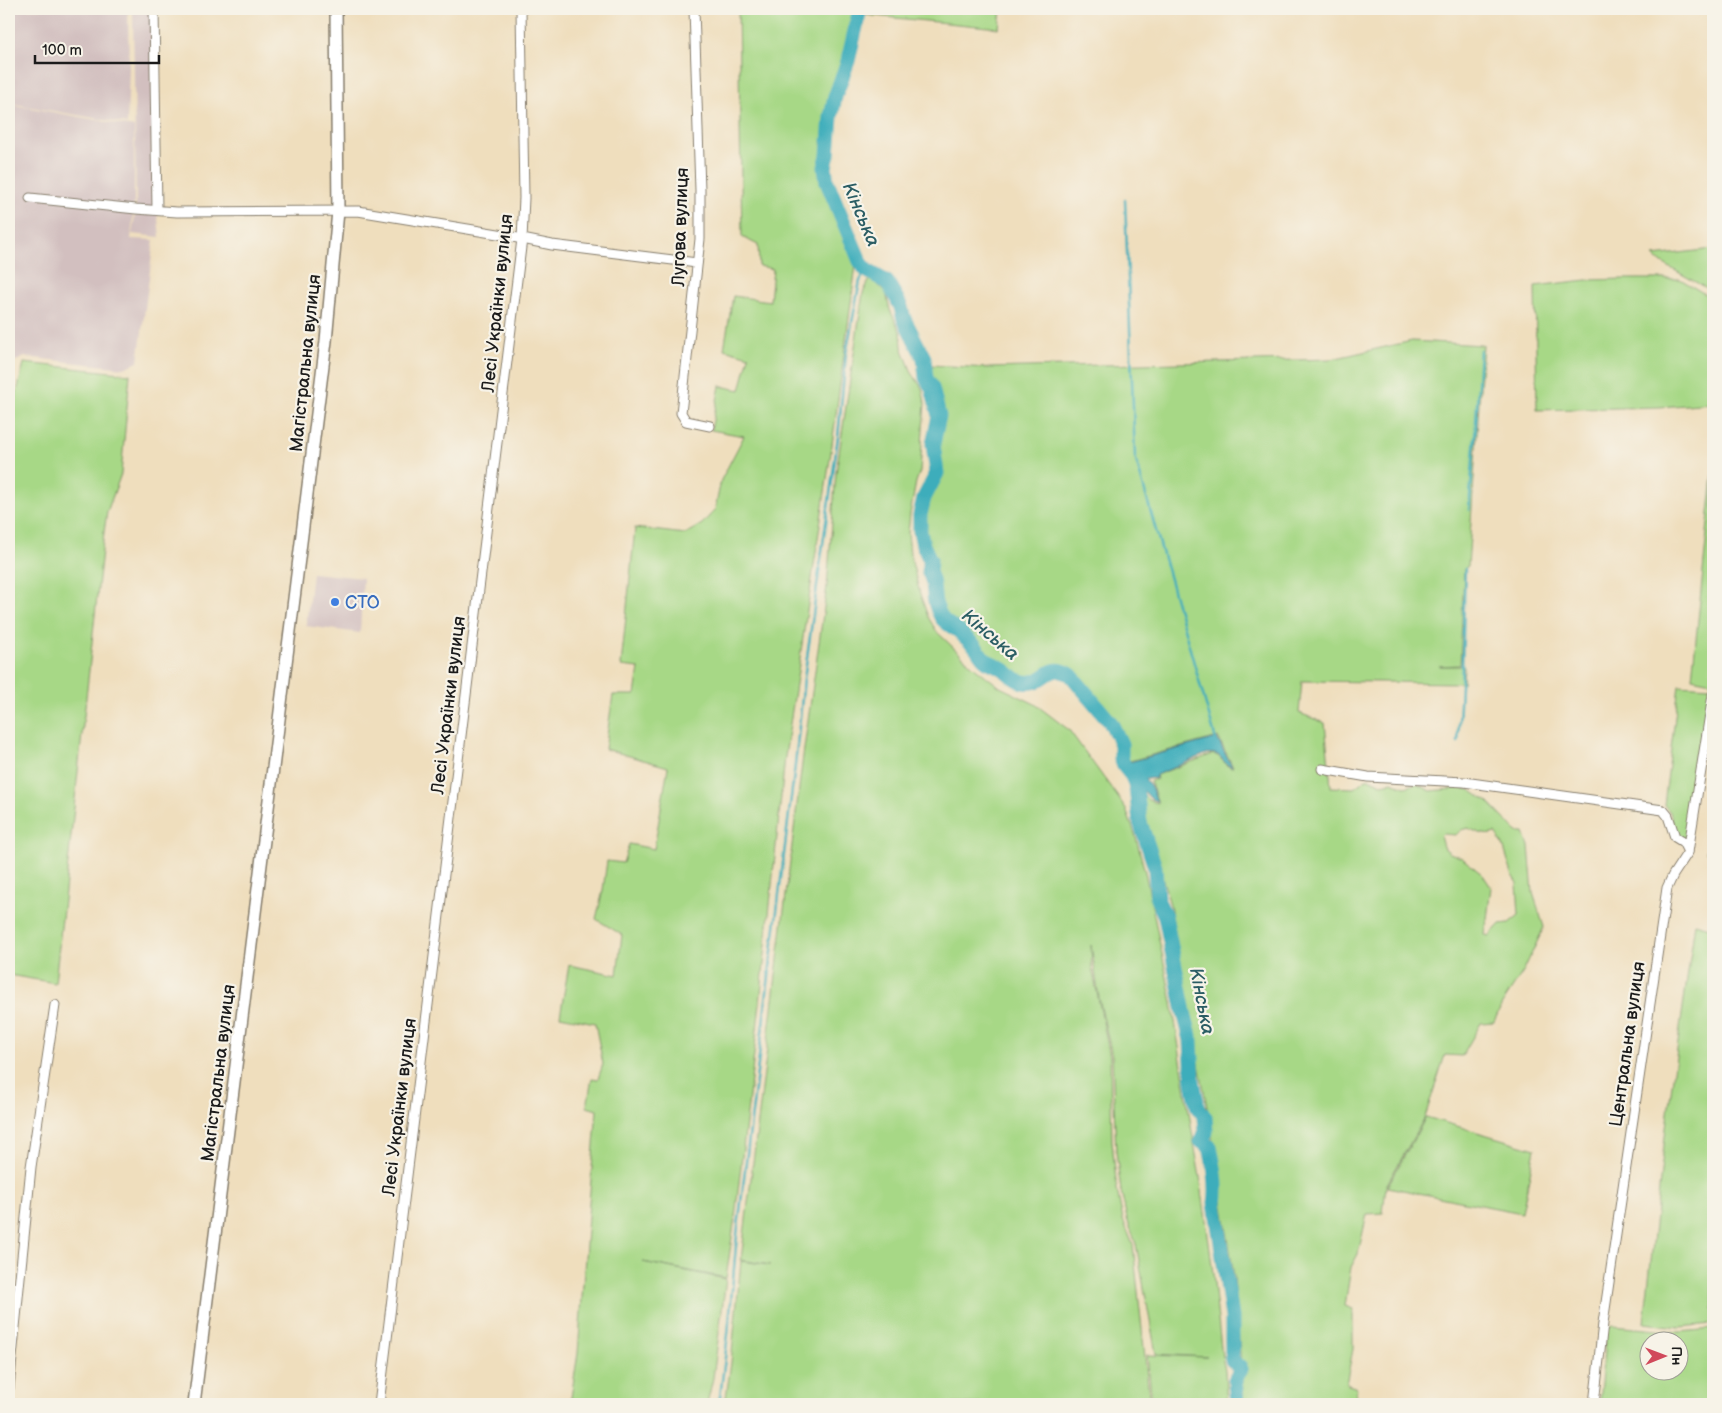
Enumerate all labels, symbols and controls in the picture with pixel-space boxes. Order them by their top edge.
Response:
scale bar [35,32,159,64]
text: 100 m [42,41,82,60]
street label: Лугова вулиця [668,167,693,288]
water label: Кінська [837,179,884,250]
street label: Лесі Українки вулиця [478,213,517,394]
street label: Магістральна вулиця [286,273,325,453]
place label: СТО [345,592,380,613]
marker: СТО [329,596,341,608]
water label: Кінська [957,605,1023,666]
street label: Лесі Українки вулиця [427,615,470,796]
street label: Центральна вулиця [1606,960,1649,1128]
water label: Кінська [1184,966,1219,1037]
street label: Магістральна вулиця [197,983,240,1163]
street label: Лесі Українки вулиця [378,1017,421,1198]
north arrow [1640,1330,1690,1380]
text: Пн [1668,1346,1685,1365]

